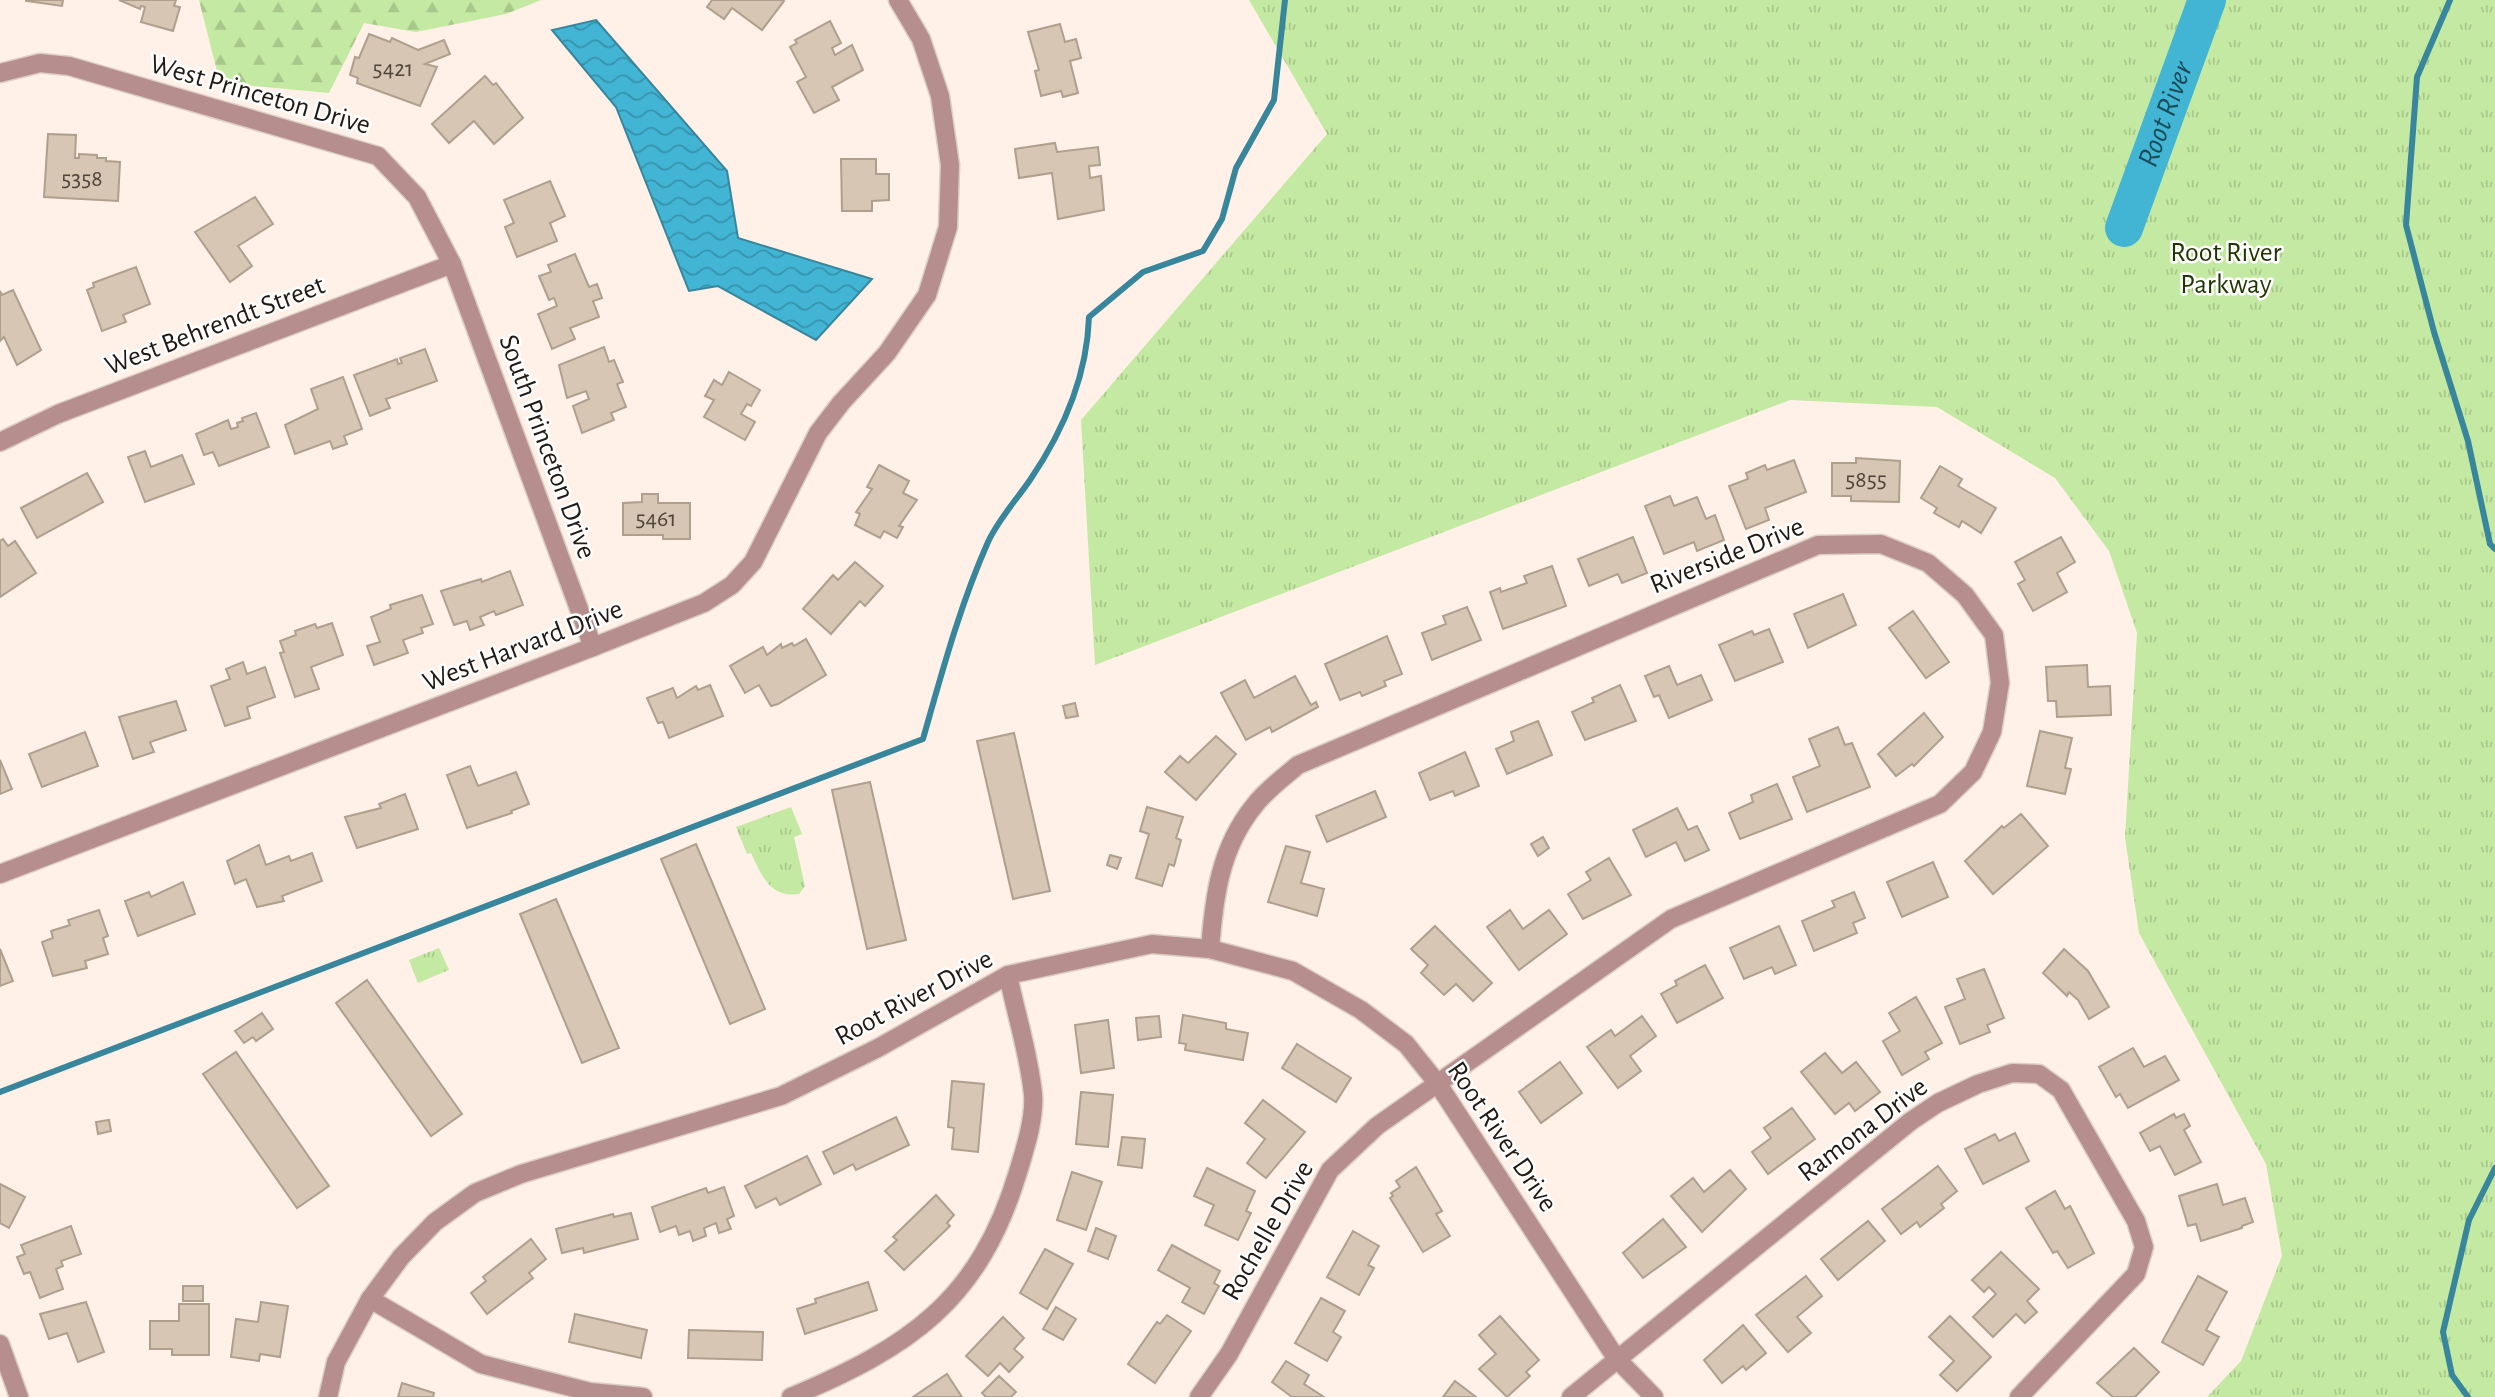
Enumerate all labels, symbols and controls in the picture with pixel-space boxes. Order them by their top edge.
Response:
street label: West Princeton Drive [147,50,373,140]
house number: 5421 [373,57,413,81]
water label: Root River [2133,57,2199,171]
house number: 5358 [61,167,103,191]
park label: Root River Parkway [2170,239,2282,299]
street label: West Behrendt Street [101,271,329,381]
street label: South Princeton Drive [493,331,601,563]
house number: 5855 [1845,468,1887,492]
house number: 5461 [635,507,677,531]
street label: Riverside Drive [1646,512,1808,600]
street label: West Harvard Drive [419,595,627,697]
street label: Root River Drive [831,945,997,1051]
street label: Root River Drive [1442,1057,1562,1217]
street label: Ramona Drive [1793,1073,1933,1187]
street label: Rochelle Drive [1217,1156,1319,1306]

